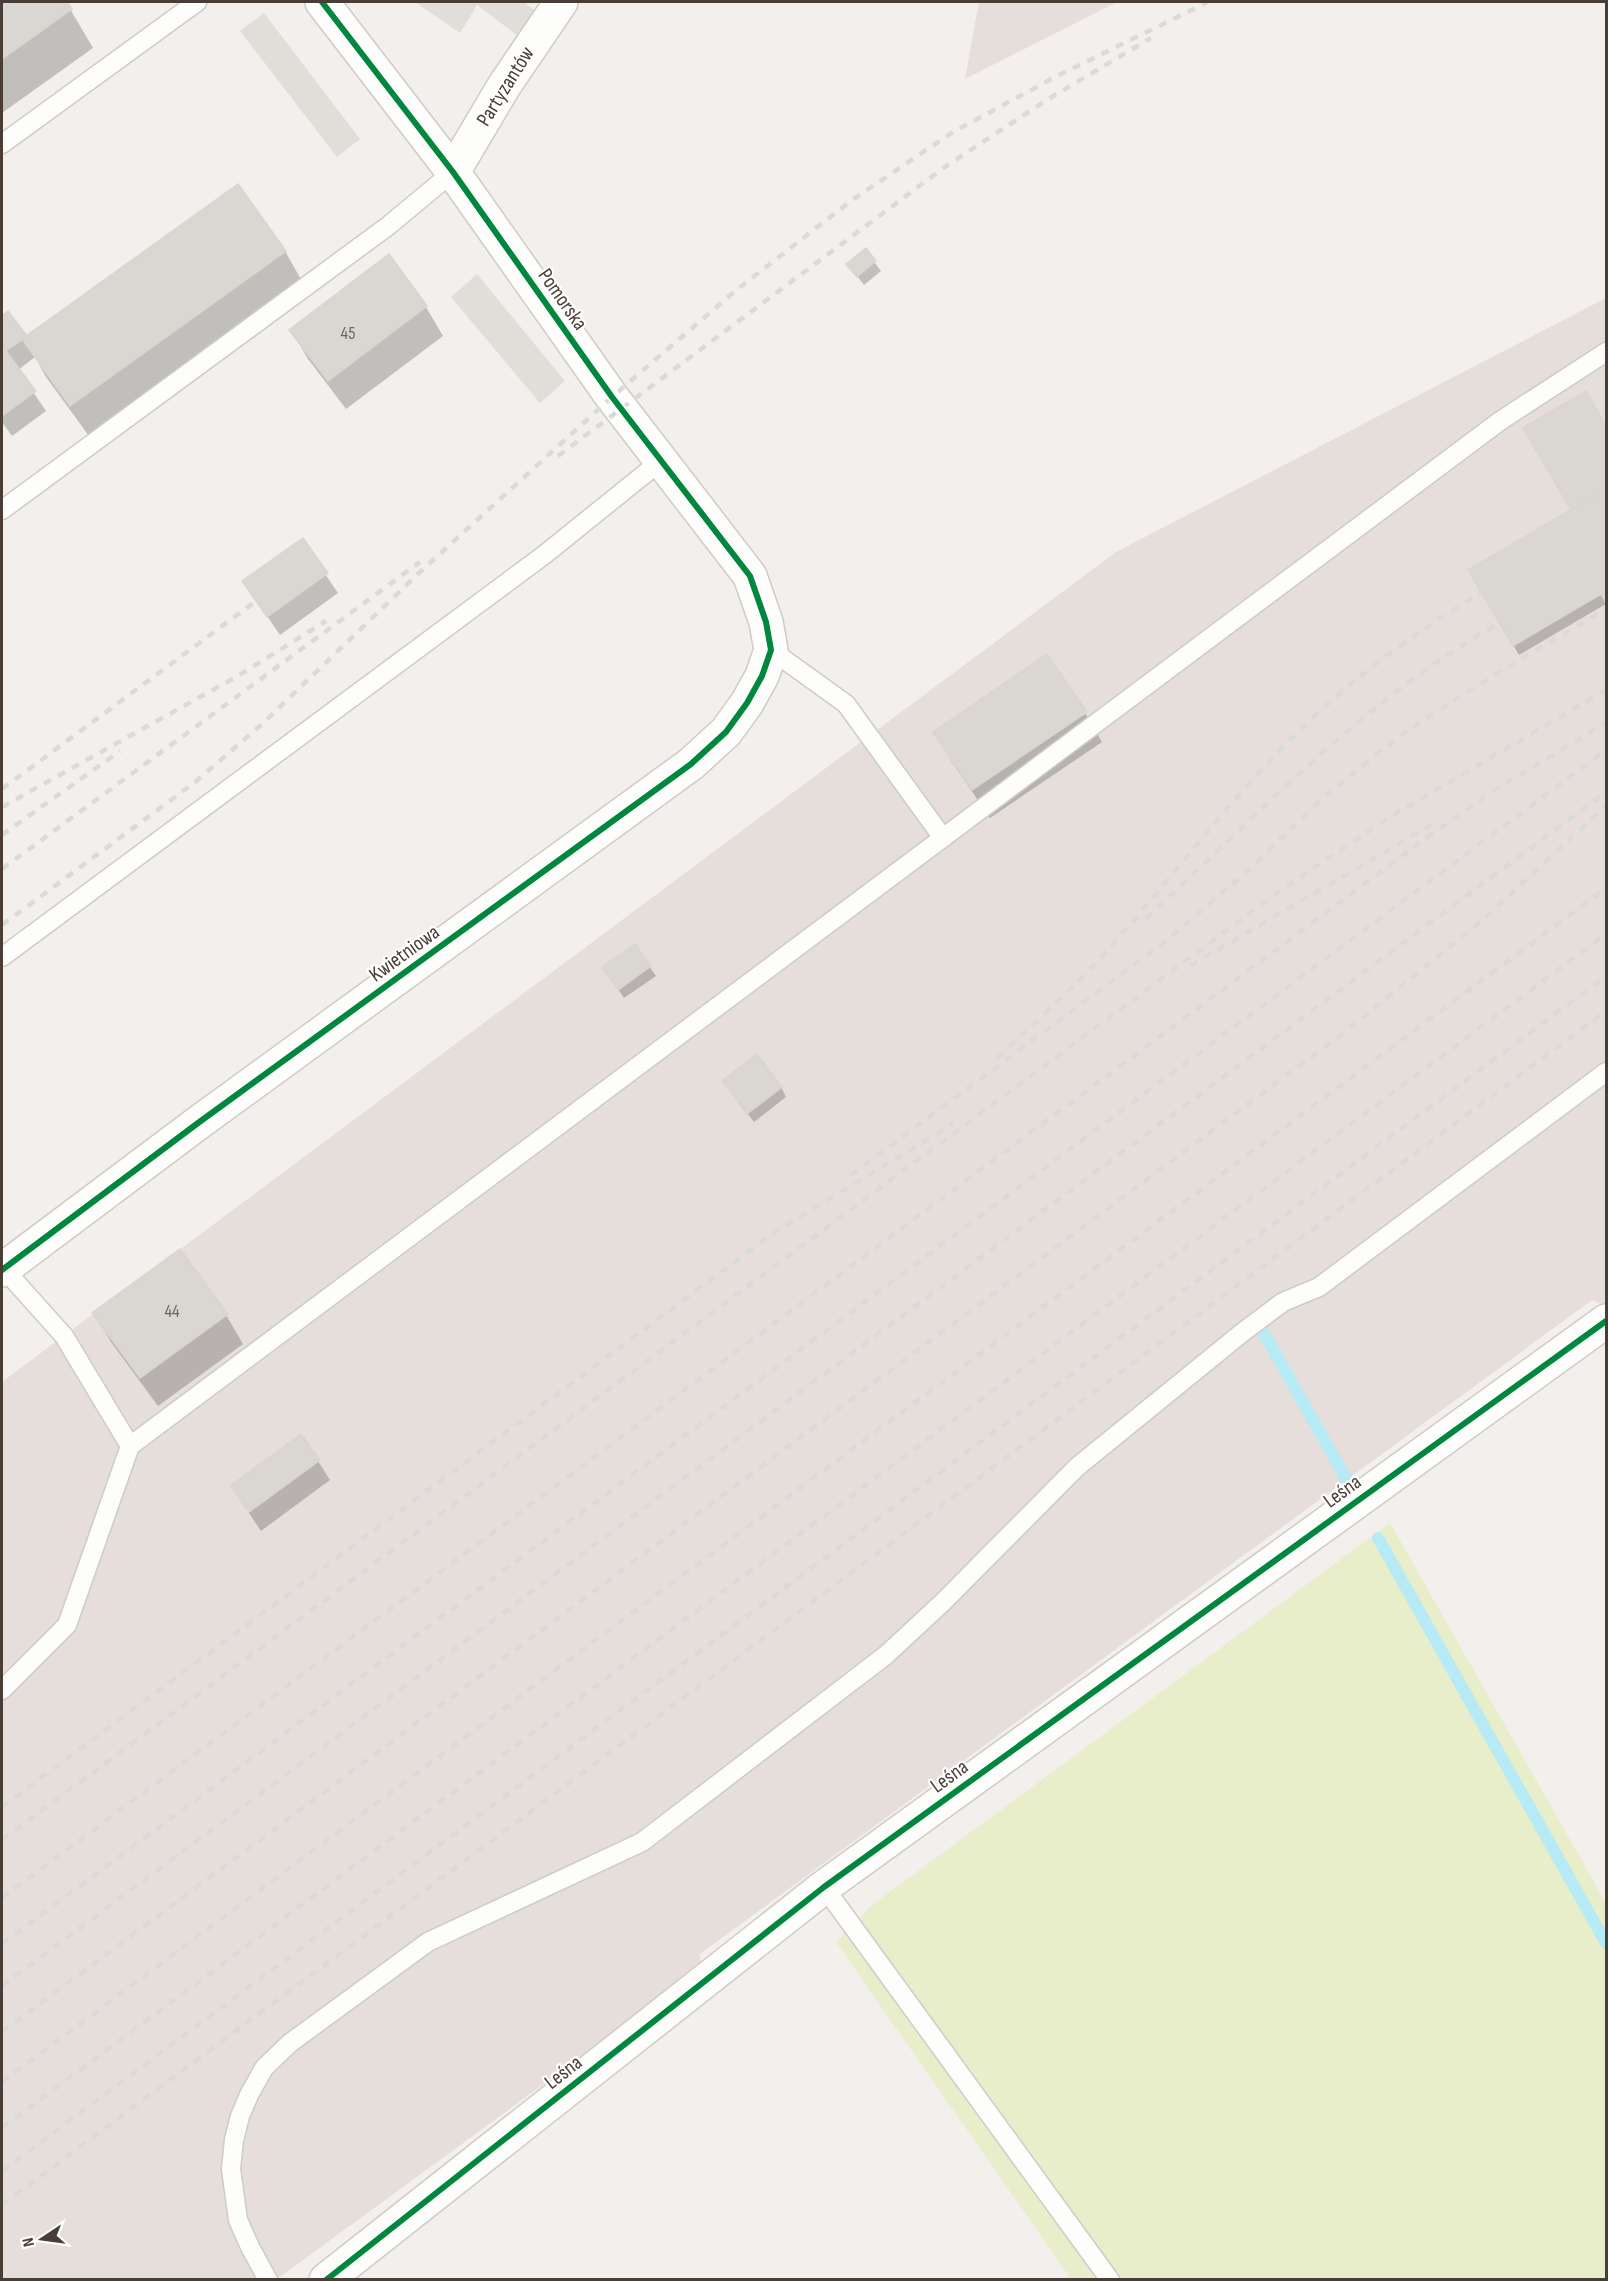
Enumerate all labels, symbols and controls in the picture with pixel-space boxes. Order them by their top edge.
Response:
street label: Partyzantów [471,42,540,131]
street label: Pomorska [533,264,593,335]
house number: 45 [341,323,355,344]
street label: Kwietniowa [364,920,444,987]
house number: 44 [164,1301,180,1322]
street label: Leśna [1319,1469,1366,1513]
street label: Leśna [926,1754,973,1798]
street label: Leśna [540,2050,587,2095]
north arrow [12,2209,72,2269]
text: N [19,2236,39,2248]

